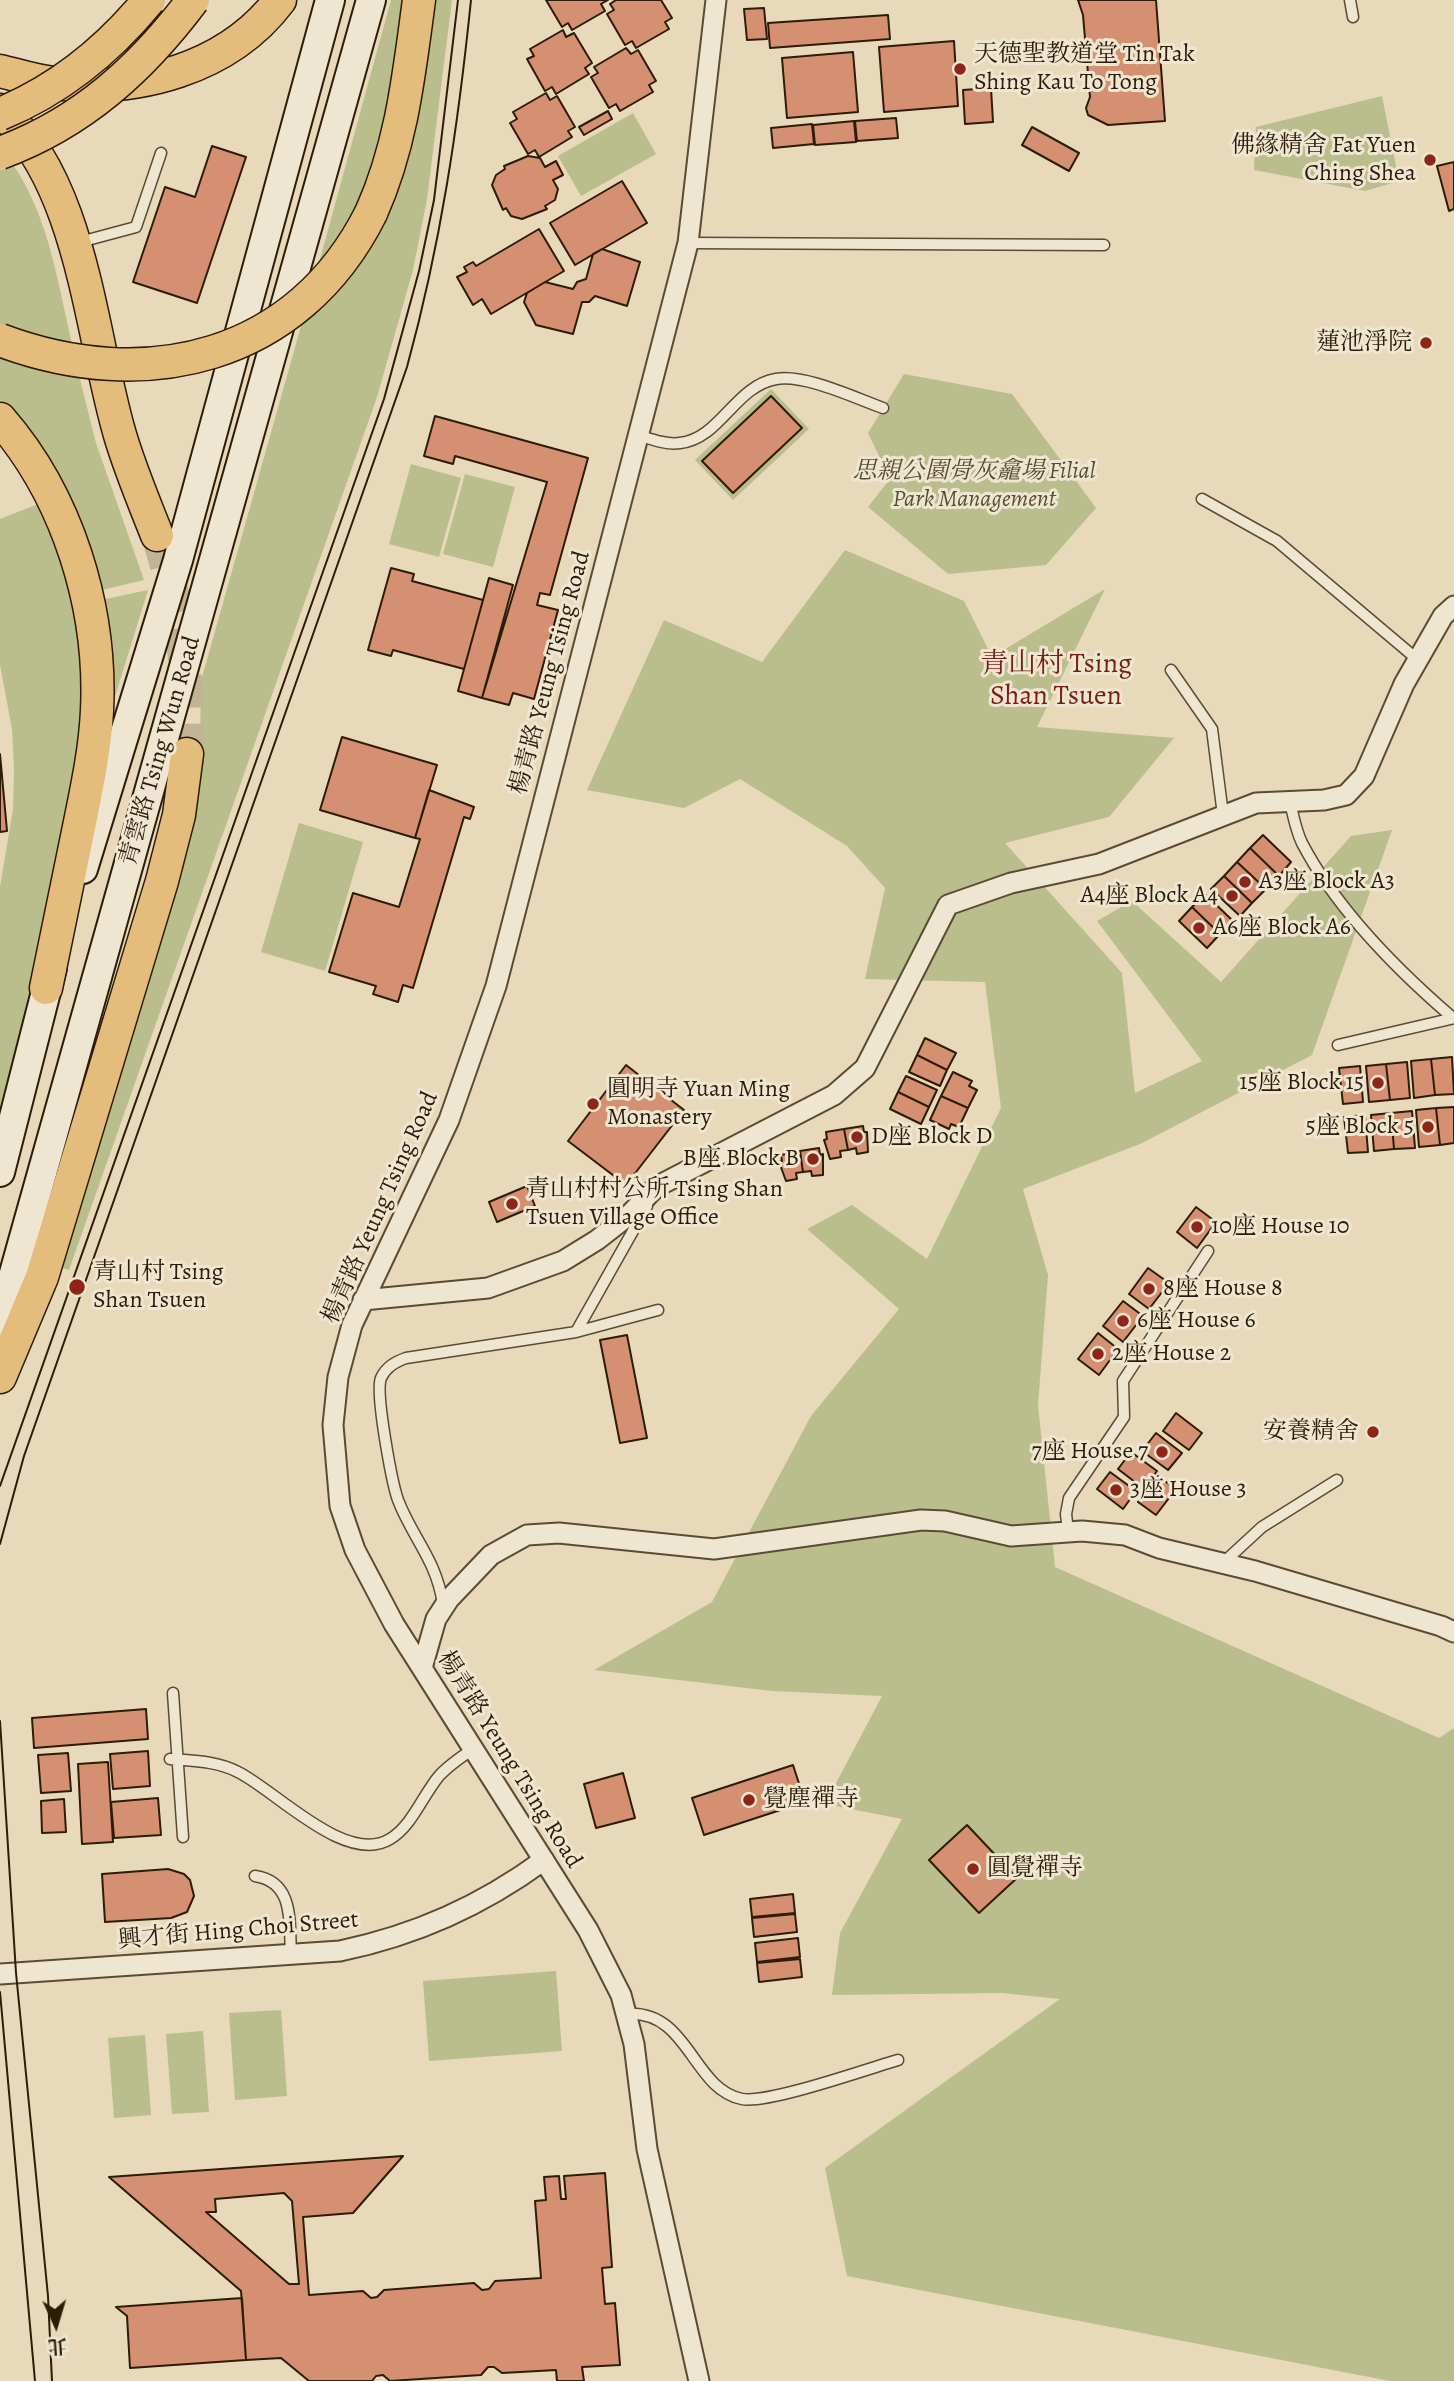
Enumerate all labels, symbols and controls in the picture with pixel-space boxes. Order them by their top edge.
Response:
place label: 天德聖教道堂 Tin Tak Shing Kau To Tong [974,41,1195,97]
marker: 天德聖教道堂 Tin Tak Shing Kau To Tong [952,61,968,77]
place label: 佛緣精舍 Fat Yuen Ching Shea [1231,132,1416,188]
marker: 佛緣精舍 Fat Yuen Ching Shea [1422,152,1438,168]
place label: 蓮池淨院 [1316,329,1412,357]
marker: 蓮池淨院 [1418,335,1434,351]
park label: 思親公園骨灰龕場 Filial Park Management [852,458,1096,514]
street label: 楊青路 Yeung Tsing Road [505,548,597,798]
street label: 青雲路 Tsing Wun Road [114,633,208,869]
district label: 青山村 Tsing Shan Tsuen [980,648,1132,714]
place label: A3座 Block A3 [1259,868,1395,896]
marker: A3座 Block A3 [1237,874,1253,890]
place label: A4座 Block A4 [1080,882,1218,910]
marker: A4座 Block A4 [1224,888,1240,904]
place label: A6座 Block A6 [1213,914,1351,942]
marker: A6座 Block A6 [1191,920,1207,936]
place label: 15座 Block 15 [1239,1069,1364,1097]
marker: 15座 Block 15 [1370,1075,1386,1091]
place label: 圓明寺 Yuan Ming Monastery [607,1076,790,1132]
street label: 楊青路 Yeung Tsing Road [317,1088,445,1328]
marker: 圓明寺 Yuan Ming Monastery [585,1096,601,1112]
place label: 5座 Block 5 [1306,1113,1414,1141]
marker: 5座 Block 5 [1420,1119,1436,1135]
place label: D座 Block D [871,1123,992,1151]
marker: D座 Block D [849,1129,865,1145]
place label: B座 Block B [683,1145,799,1173]
marker: B座 Block B [805,1151,821,1167]
place label: 青山村村公所 Tsing Shan Tsuen Village Office [526,1176,783,1232]
marker: 青山村村公所 Tsing Shan Tsuen Village Office [504,1196,520,1212]
place label: 10座 House 10 [1211,1213,1349,1241]
marker: 10座 House 10 [1189,1219,1205,1235]
place label: 青山村 Tsing Shan Tsuen [93,1259,223,1315]
place label: 8座 House 8 [1163,1275,1283,1303]
marker: 青山村 Tsing Shan Tsuen [67,1277,87,1297]
marker: 8座 House 8 [1141,1281,1157,1297]
place label: 6座 House 6 [1137,1307,1256,1335]
marker: 6座 House 6 [1115,1313,1131,1329]
place label: 2座 House 2 [1112,1340,1231,1368]
marker: 2座 House 2 [1090,1346,1106,1362]
place label: 安養精舍 [1263,1418,1359,1446]
marker: 安養精舍 [1365,1424,1381,1440]
place label: 7座 House 7 [1031,1438,1148,1466]
marker: 7座 House 7 [1154,1444,1170,1460]
place label: 3座 House 3 [1130,1476,1246,1504]
marker: 3座 House 3 [1108,1482,1124,1498]
street label: 楊青路 Yeung Tsing Road [430,1646,588,1874]
place label: 覺塵禪寺 [763,1786,859,1814]
marker: 覺塵禪寺 [741,1792,757,1808]
place label: 圓覺禪寺 [987,1855,1083,1883]
marker: 圓覺禪寺 [965,1861,981,1877]
street label: 興才街 Hing Choi Street [116,1906,360,1956]
north arrow [21,2290,91,2360]
text: 北 [47,2332,68,2360]

